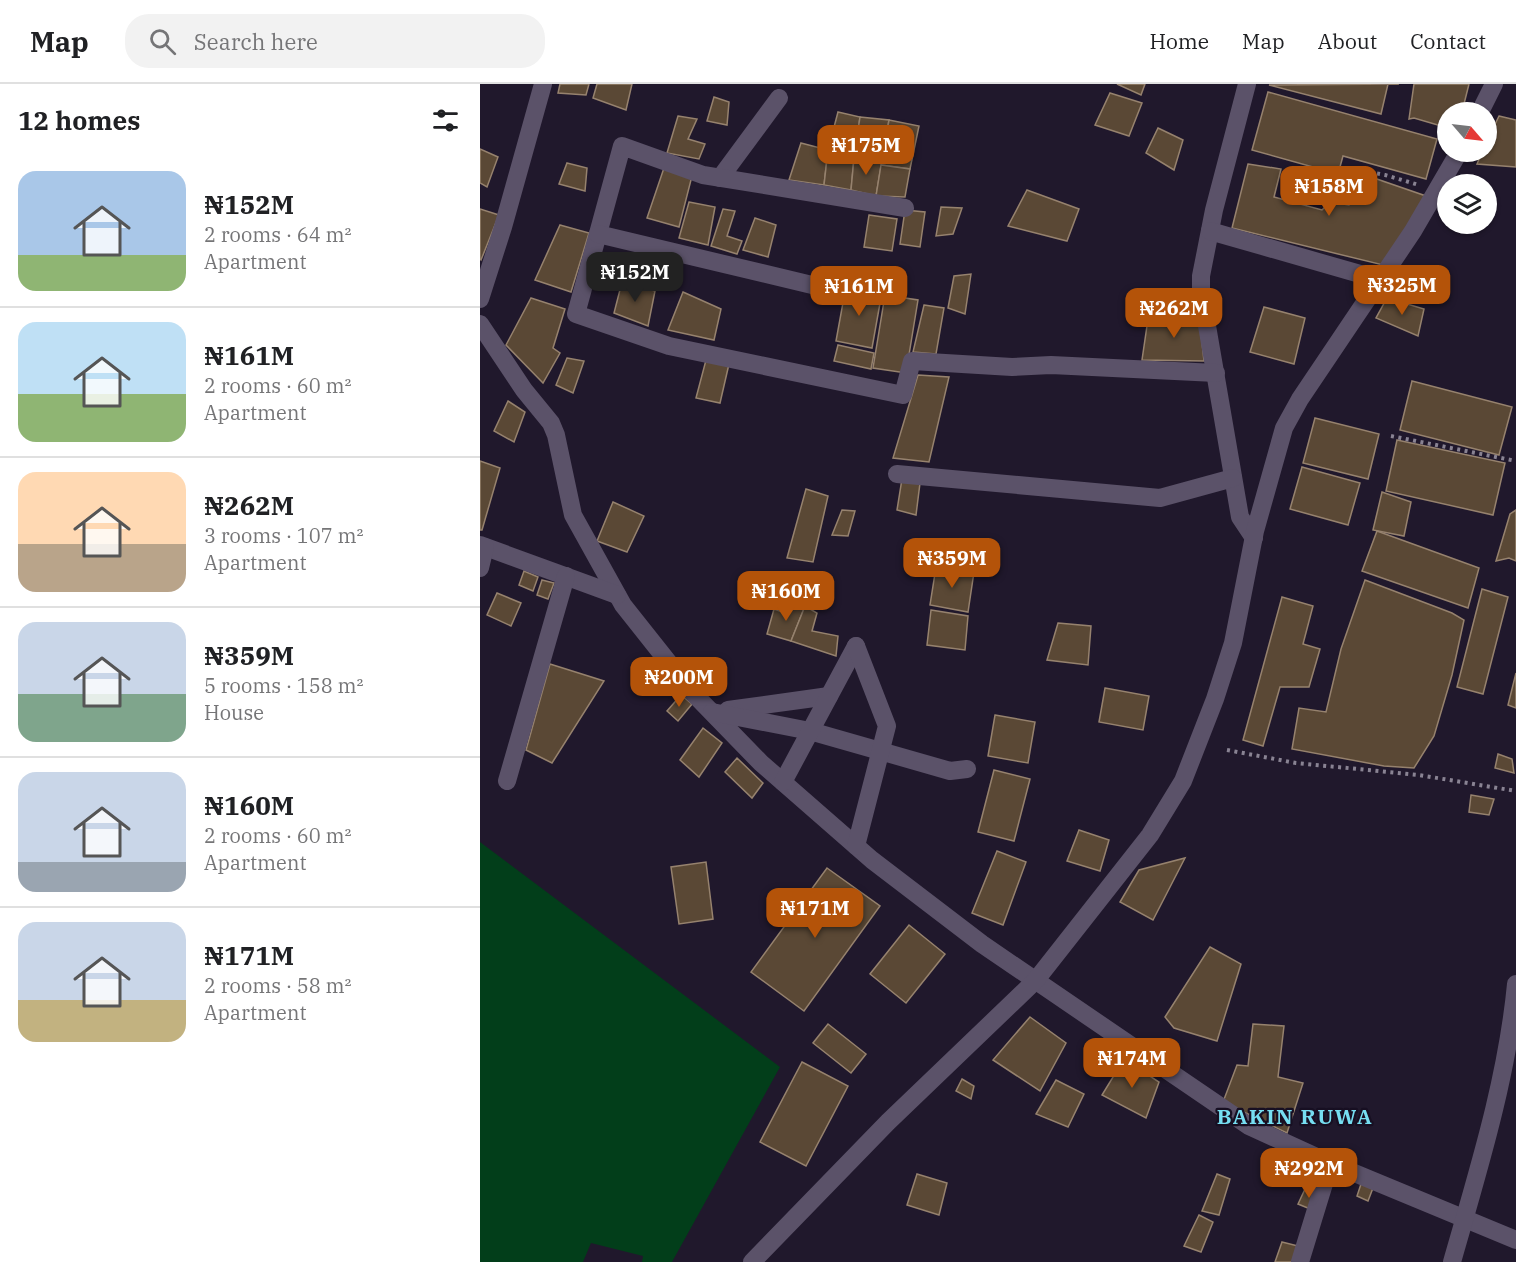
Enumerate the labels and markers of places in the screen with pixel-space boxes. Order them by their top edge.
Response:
pin: ₦175M [824,125,908,176]
pin: ₦158M [1287,166,1371,217]
pin: ₦152M [593,252,677,303]
pin: ₦325M [1360,265,1444,316]
pin: ₦161M [817,266,901,317]
pin: ₦262M [1132,288,1216,339]
pin: ₦359M [910,538,994,589]
pin: ₦160M [744,571,828,622]
pin: ₦200M [637,657,721,708]
pin: ₦171M [773,888,857,939]
pin: ₦174M [1090,1038,1174,1089]
pin: ₦292M [1267,1148,1351,1199]

